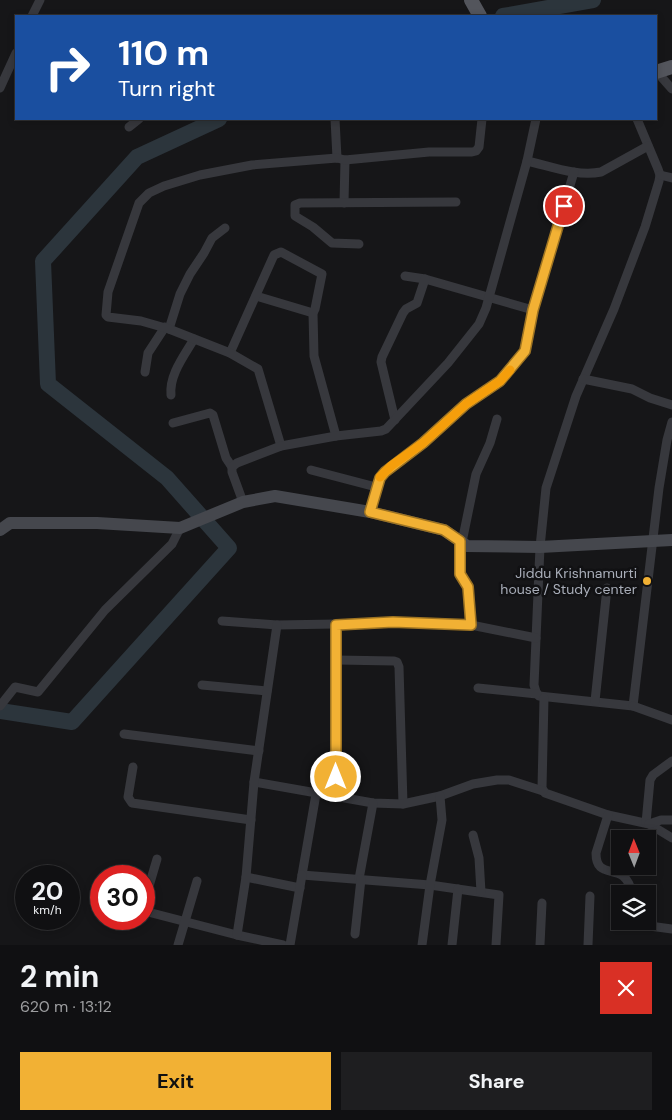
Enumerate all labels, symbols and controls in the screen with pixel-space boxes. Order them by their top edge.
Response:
text: 110 m [118,30,209,76]
icon: right [35,35,100,100]
text: Turn right [118,74,215,103]
pin [543,185,585,227]
icon: arrive [550,192,578,220]
place label: Jiddu Krishnamurti house / Study center [500,564,637,598]
marker: Jiddu Krishnamurti house / Study center [641,575,653,587]
position arrow [309,750,361,802]
north arrow [611,830,656,875]
map controls [611,830,656,930]
speed limit sign: 30 [90,865,155,930]
text: 20 [32,875,63,908]
button: layers [611,885,656,930]
text: km/h [33,902,62,918]
text: 2 min [20,957,99,996]
button: close [600,962,652,1014]
text: 620 m · 13:12 [20,996,112,1017]
button: Exit [20,1052,331,1110]
button: Share [341,1052,652,1110]

